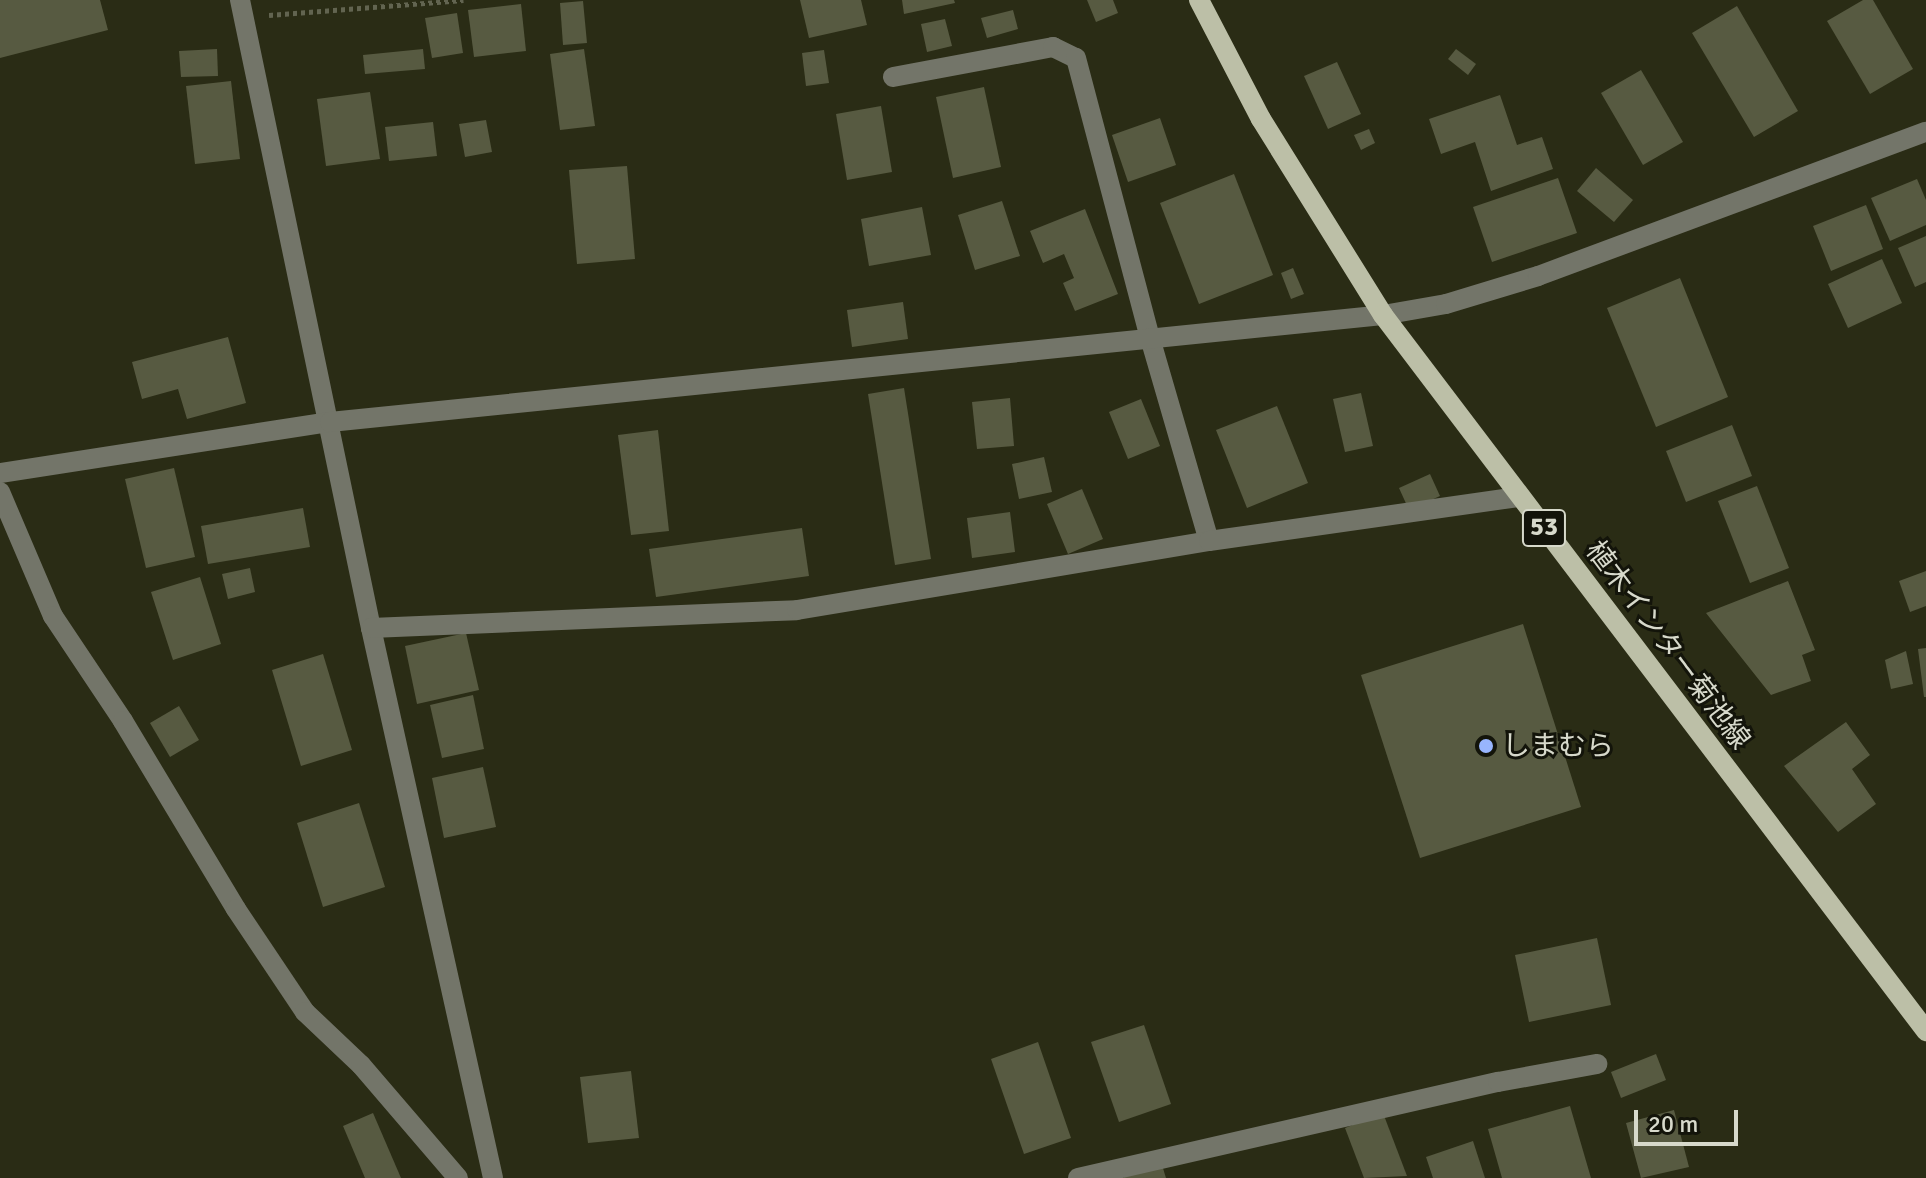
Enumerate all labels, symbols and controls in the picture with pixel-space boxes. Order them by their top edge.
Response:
road number: 53 [1520,506,1568,550]
street label: 植木インター菊池線 [1579,534,1757,756]
place label: しまむら [1502,729,1614,763]
marker: しまむら [1477,737,1495,755]
scale bar [1638,1094,1742,1144]
text: 20 m [1648,1109,1698,1139]

